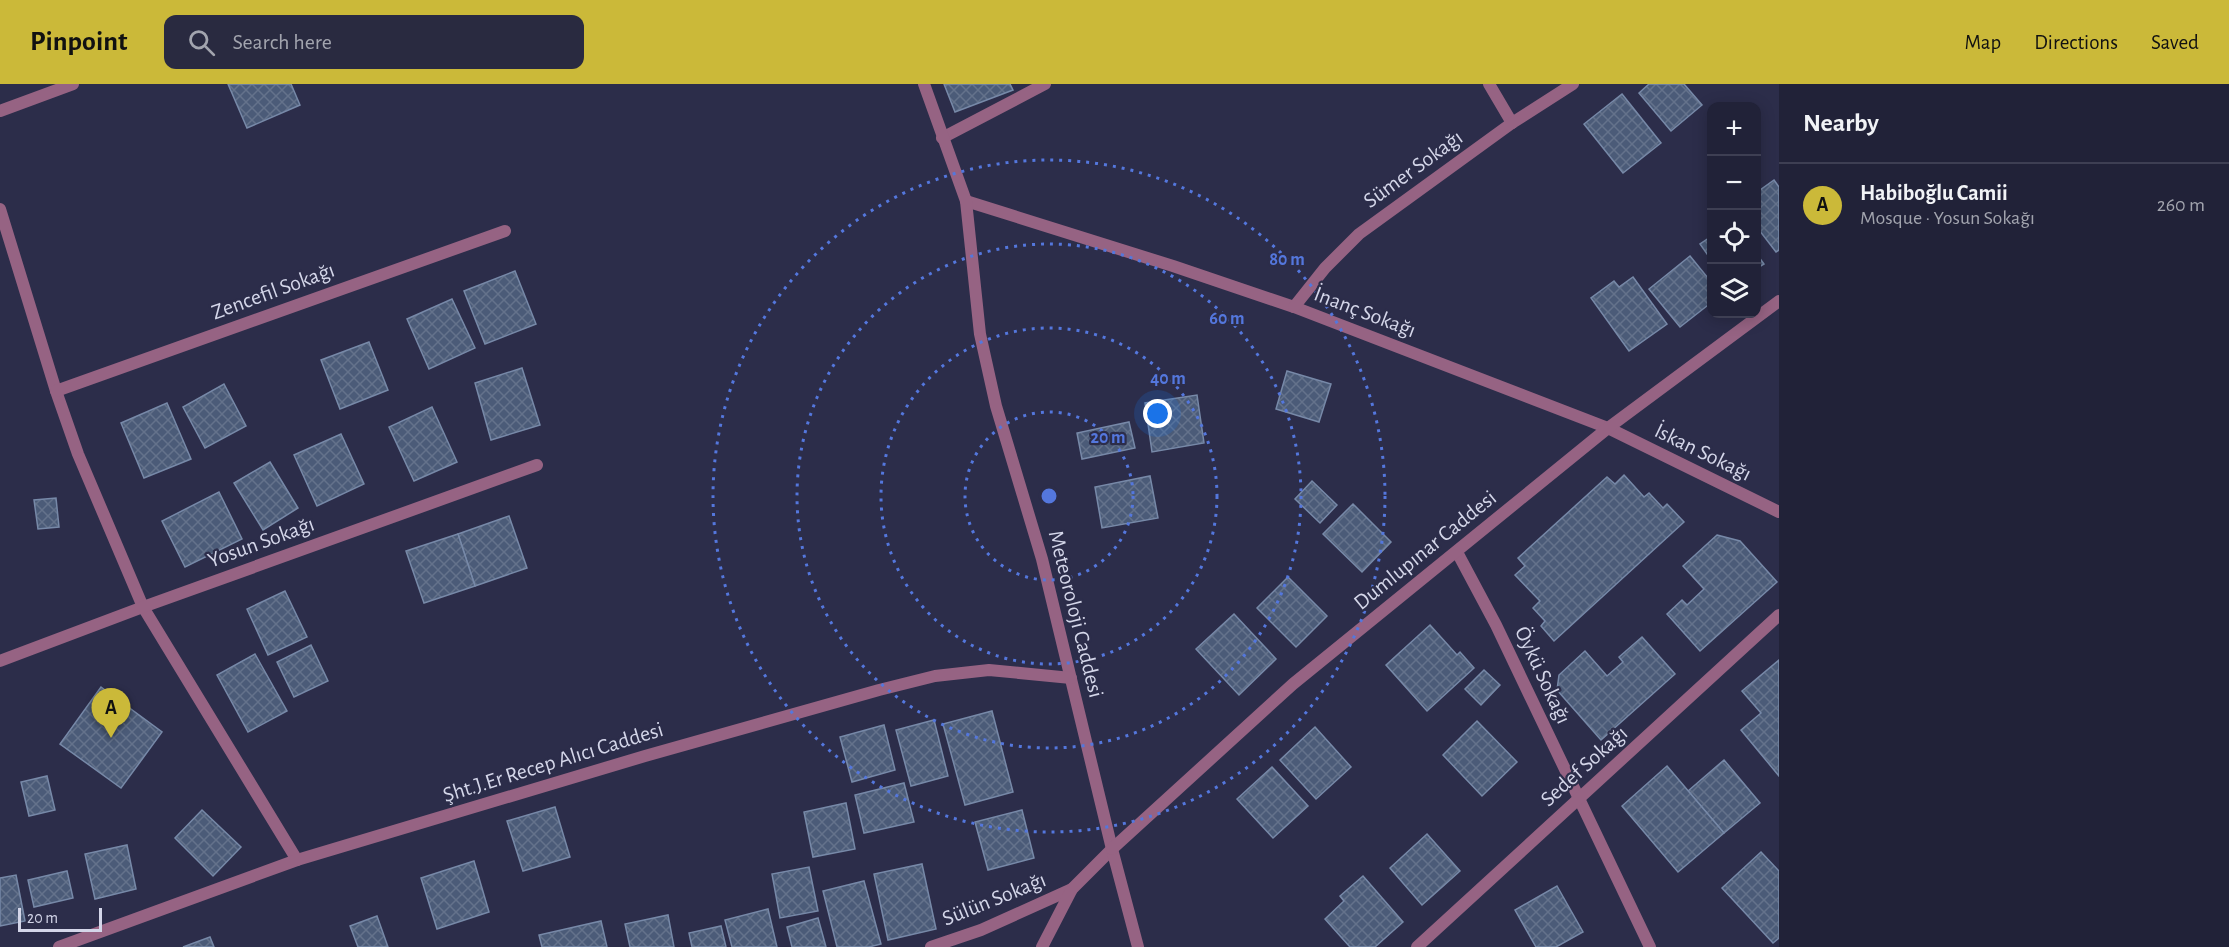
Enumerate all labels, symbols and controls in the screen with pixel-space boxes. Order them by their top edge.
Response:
search box [164,15,584,69]
icon: search [185,26,218,59]
text: Pinpoint [30,28,128,56]
text: Search here [233,31,332,53]
text: Map [1965,32,2001,53]
text: Directions [2034,32,2118,53]
text: Saved [2151,32,2199,53]
map controls [1707,102,1761,318]
button: + [1707,102,1761,156]
text: Nearby [1803,110,1879,136]
street label: Sümer Sokağı [1359,126,1467,212]
button: − [1707,156,1761,210]
text: Habiboğlu Camii [1860,182,2008,204]
text: A [1817,195,1829,215]
text: 260 m [2157,195,2205,215]
text: Mosque · Yosun Sokağı [1860,208,2035,228]
button: locate [1707,210,1761,264]
text: 80 m [1269,251,1305,269]
street label: Zencefil Sokağı [209,259,337,323]
button: layers [1707,264,1761,318]
street label: İnanç Sokağı [1311,283,1419,341]
text: 60 m [1209,310,1245,328]
text: 40 m [1150,370,1186,388]
your location [1143,399,1172,428]
street label: İskan Sokağı [1651,419,1755,485]
text: 20 m [1090,429,1126,447]
centre of rings [1039,486,1059,506]
street label: Dumlupınar Caddesi [1350,486,1500,614]
street label: Yosun Sokağı [205,513,317,571]
street label: Meteoroloji Caddesi [1045,528,1107,700]
street label: Öykü Sokağı [1511,623,1575,727]
pin: A [92,688,130,738]
street label: Şht.J.Er Recep Alıcı Caddesi [440,718,666,806]
street label: Sedef Sokağı [1536,722,1632,810]
street label: Sülün Sokağı [939,868,1049,930]
scale bar [18,905,102,932]
text: 20 m [27,910,58,926]

